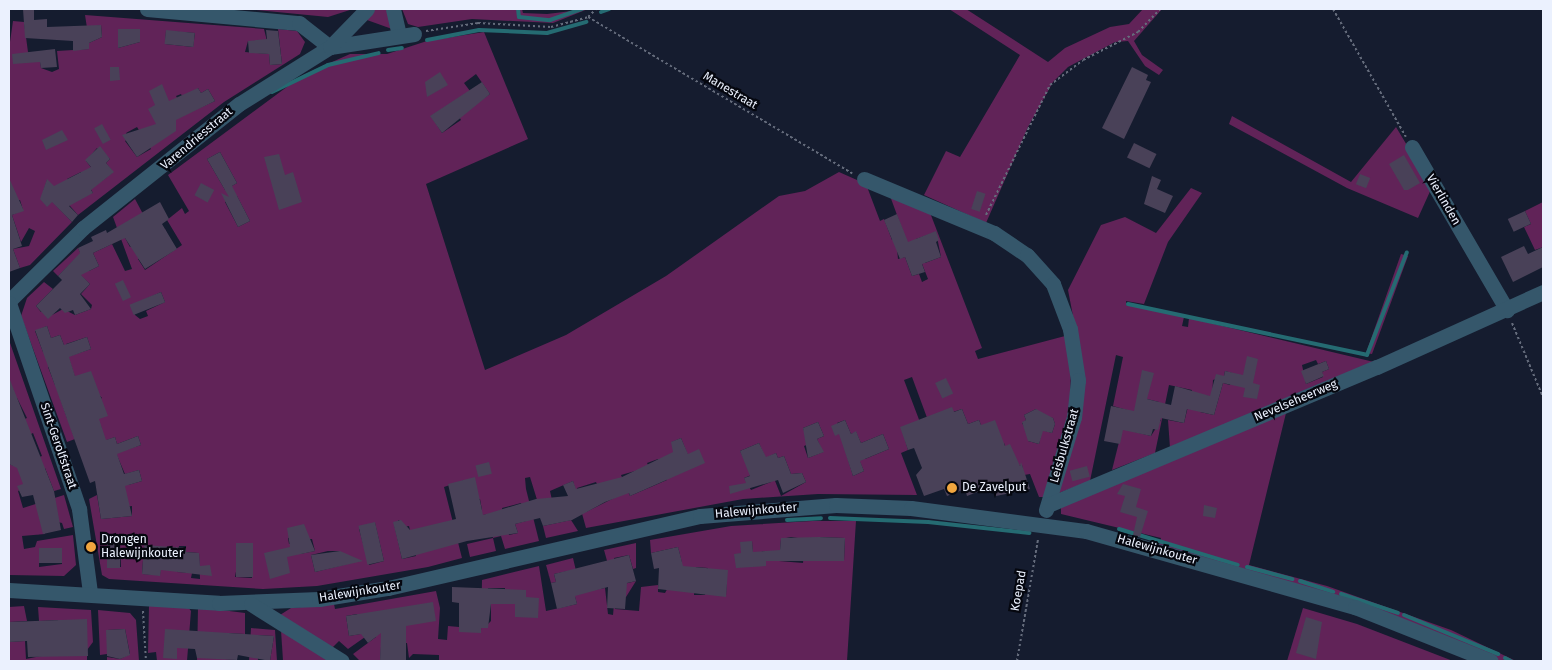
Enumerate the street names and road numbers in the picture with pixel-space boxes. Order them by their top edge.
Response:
street label: Manestraat [700,69,760,113]
street label: Varendriesstraat [158,105,236,173]
street label: Vierlinden [1423,172,1463,228]
street label: Nevelseheerweg [1252,377,1340,425]
street label: Sint-Gerolfstraat [37,401,79,491]
street label: Leisbulkstraat [1048,407,1082,485]
street label: Halewijnkouter [714,500,798,522]
street label: Halewijnkouter [1115,532,1199,568]
street label: Koepad [1008,569,1030,613]
street label: Halewijnkouter [318,578,402,606]

